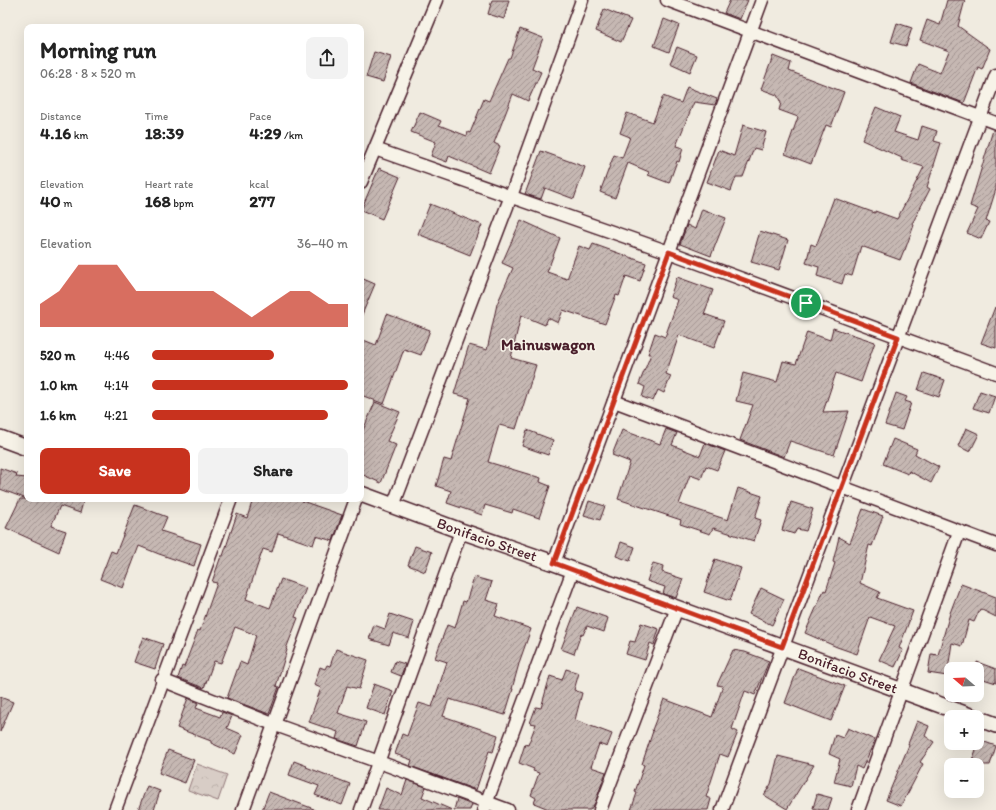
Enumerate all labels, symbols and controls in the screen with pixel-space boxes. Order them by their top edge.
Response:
text: Morning run [40,37,156,64]
button: share [306,37,348,79]
text: 06:28 · 8 × 520 m [40,66,136,81]
text: Distance [40,110,81,123]
text: Time [145,110,168,123]
text: Pace [249,110,271,123]
text: 4.16 [40,123,71,143]
text: 18:39 [145,123,184,143]
text: 4:29 [249,123,282,143]
text: km [71,129,88,142]
text: /km [282,129,303,142]
text: Elevation [40,178,84,191]
text: Heart rate [145,178,193,191]
text: kcal [249,178,269,191]
text: 40 [40,191,61,211]
text: 168 [145,191,171,211]
text: 277 [249,191,275,211]
text: m [61,197,72,210]
text: bpm [171,197,194,210]
text: Elevation [40,236,92,251]
text: 36–40 m [297,236,348,251]
pin [789,286,823,320]
icon: arrive [795,292,817,314]
district label: Mainuswagon [501,335,596,355]
text: 520 m [40,348,76,363]
text: 4:46 [104,348,130,363]
text: 1.0 km [40,378,77,393]
text: 4:14 [104,378,129,393]
text: 1.6 km [40,408,76,423]
text: 4:21 [104,408,128,423]
button: Save [40,448,190,494]
button: Share [198,448,348,494]
street label: Bonifacio Street [434,514,540,566]
street label: Bonifacio Street [795,644,900,698]
north arrow [944,662,984,702]
map controls [944,662,984,798]
button: + [944,710,984,750]
button: − [944,758,984,798]

